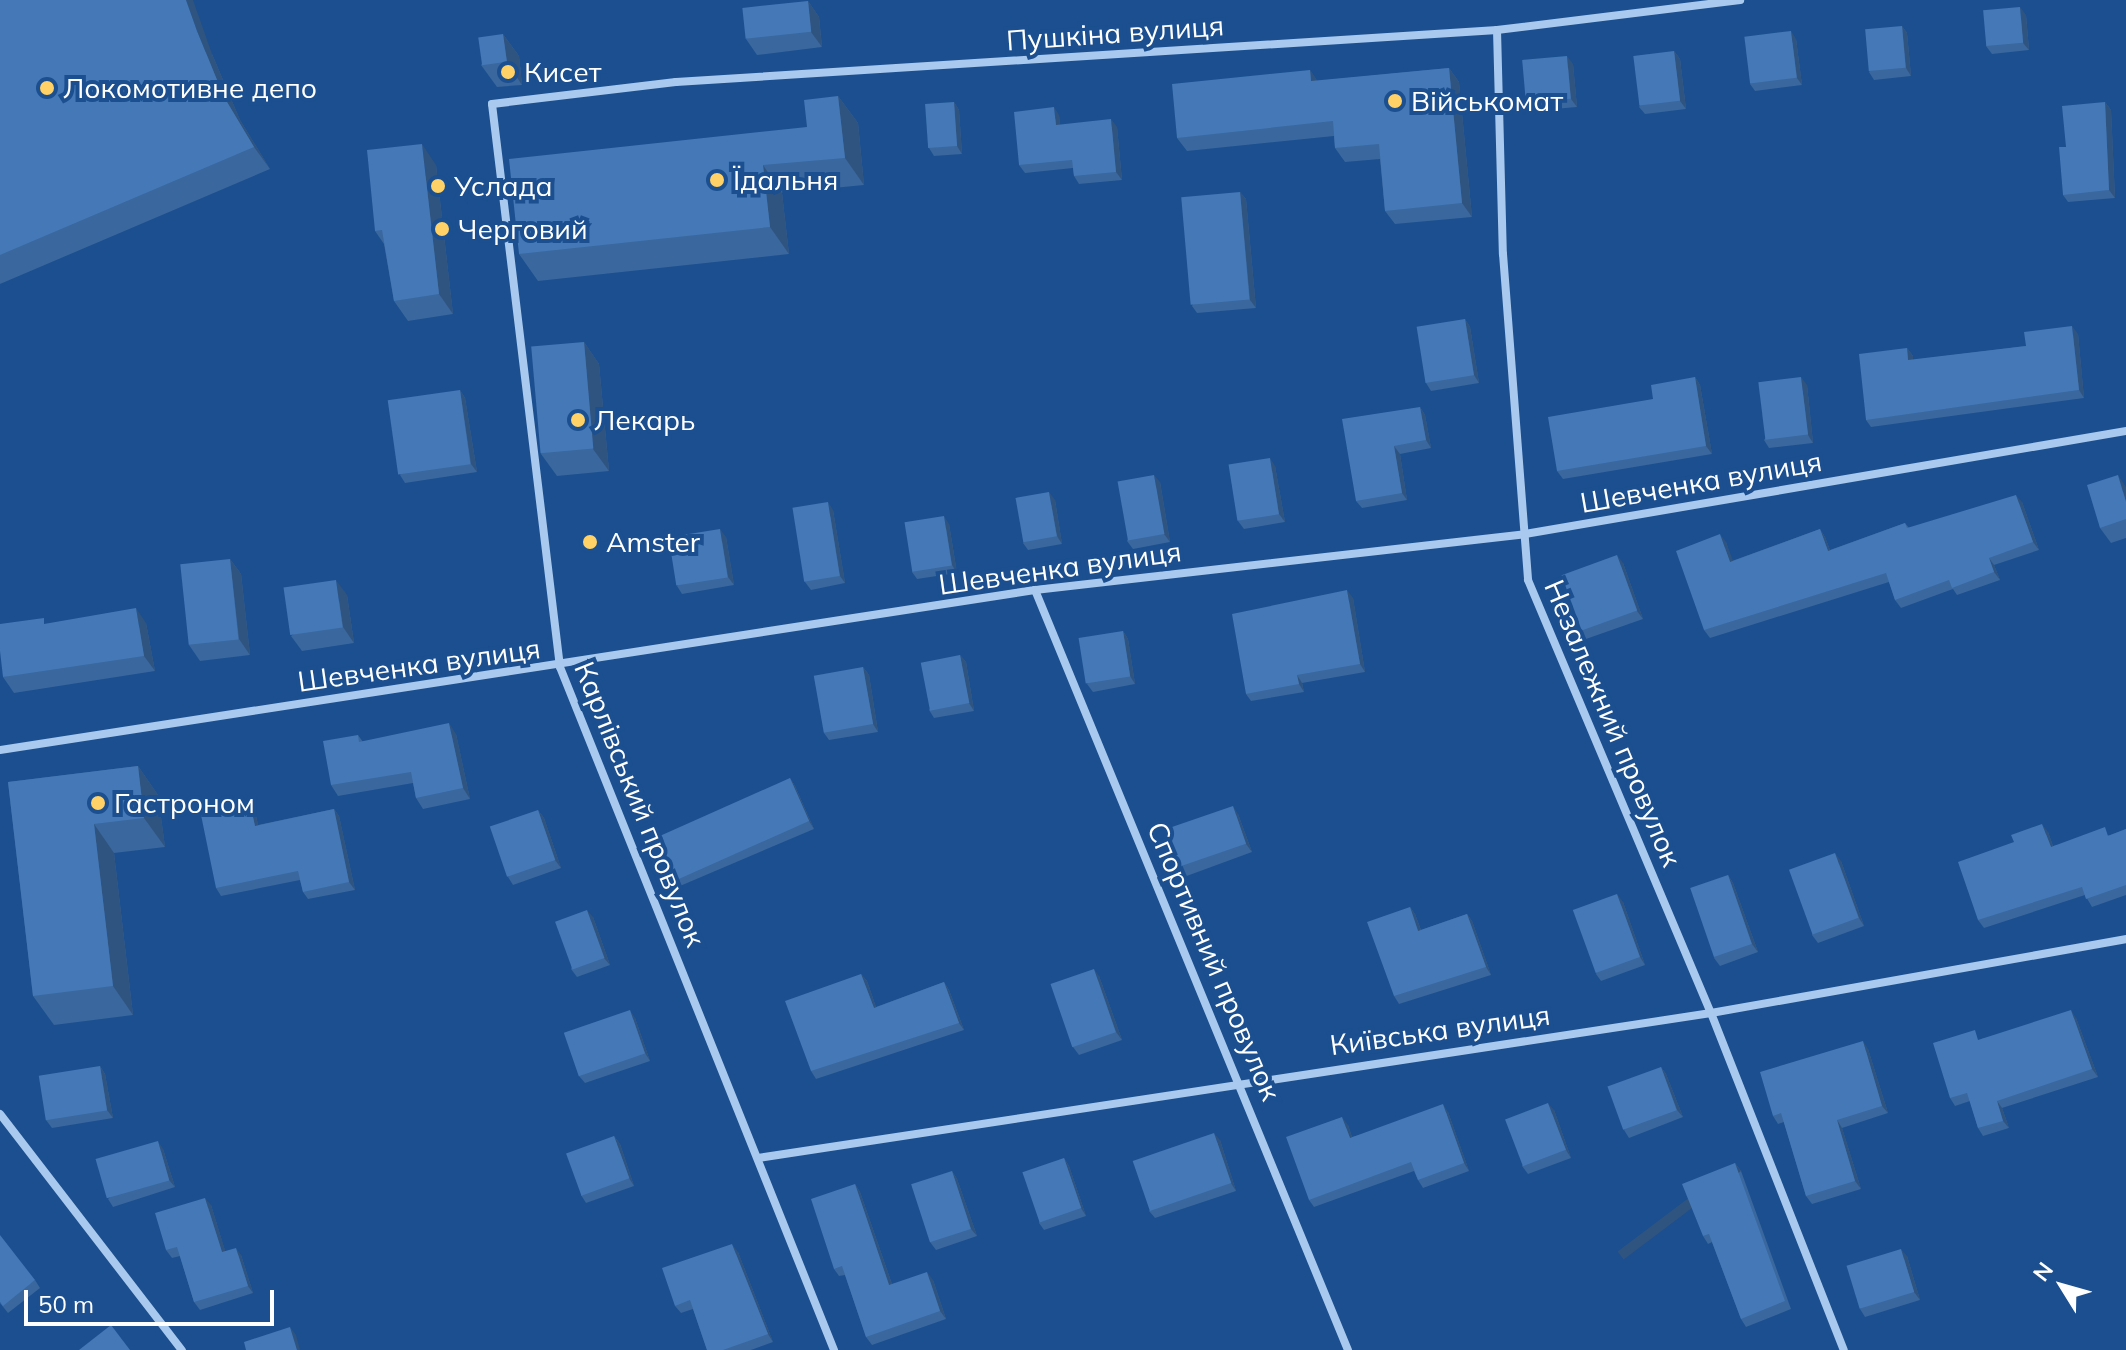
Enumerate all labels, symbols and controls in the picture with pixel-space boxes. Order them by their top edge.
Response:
street label: Пушкіна вулиця [1005,9,1225,57]
place label: Кисет [524,55,601,89]
marker: Кисет [499,63,517,81]
place label: Локомотивне депо [63,71,317,105]
marker: Локомотивне депо [38,79,56,97]
place label: Військомат [1411,84,1563,118]
marker: Військомат [1386,92,1404,110]
place label: Їдальня [733,163,838,197]
place label: Услада [454,169,553,203]
marker: Їдальня [708,171,726,189]
marker: Услада [429,177,447,195]
place label: Черговий [458,212,588,246]
marker: Черговий [433,220,451,238]
place label: Лекарь [594,403,695,437]
marker: Лекарь [569,411,587,429]
street label: Шевченка вулиця [1578,444,1824,520]
place label: Amster [606,525,700,559]
marker: Amster [581,533,599,551]
street label: Шевченка вулиця [937,534,1183,602]
street label: Незалежний провулок [1537,575,1689,871]
street label: Шевченка вулиця [296,631,542,699]
street label: Карлівський провулок [567,657,713,951]
place label: Гастроном [114,786,255,820]
marker: Гастроном [89,794,107,812]
street label: Спортивний провулок [1140,817,1288,1105]
street label: Київська вулиця [1328,998,1552,1062]
north arrow [2022,1246,2102,1326]
text: N [2027,1256,2059,1287]
scale bar [28,1274,278,1324]
text: 50 m [38,1289,94,1319]

